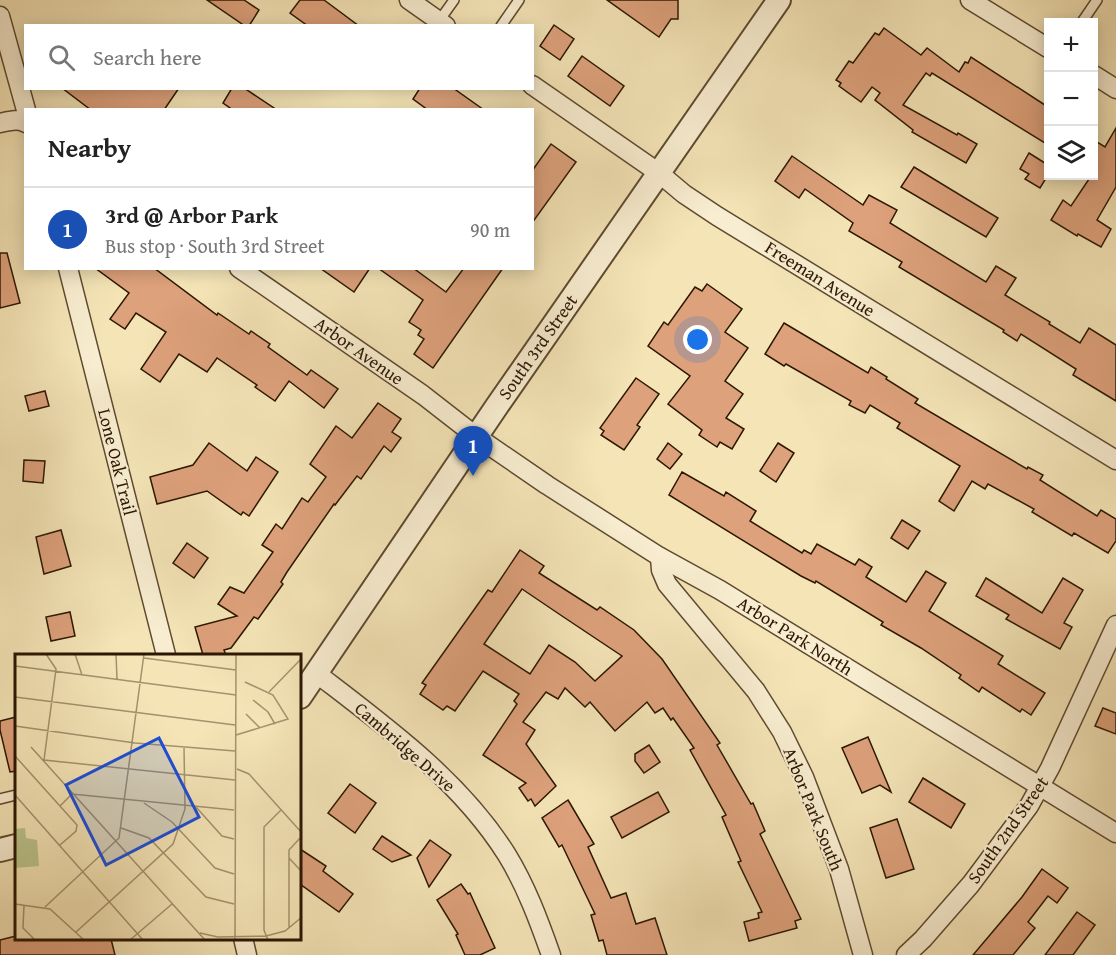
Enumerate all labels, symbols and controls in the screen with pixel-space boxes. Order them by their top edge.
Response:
map controls [1044,18,1098,180]
button: + [1044,18,1098,72]
search box [24,24,534,90]
icon: search [45,41,78,74]
text: Search here [93,41,202,73]
button: − [1044,72,1098,126]
button: layers [1044,126,1098,180]
text: Nearby [48,128,131,167]
text: 3rd @ Arbor Park [105,199,278,231]
text: 1 [62,215,73,244]
text: 90 m [470,215,510,244]
text: Bus stop · South 3rd Street [105,231,324,260]
street label: Freeman Avenue [760,234,881,323]
street label: South 3rd Street [491,288,584,405]
street label: Arbor Avenue [309,310,409,391]
your location [683,325,712,354]
street label: Lone Oak Trail [91,406,144,518]
pin: 1 [454,426,492,476]
street label: Arbor Park North [732,589,858,682]
inset map [15,654,302,940]
street label: Cambridge Drive [349,695,462,798]
street label: Arbor Park South [776,743,851,875]
street label: South 2nd Street [960,770,1055,889]

